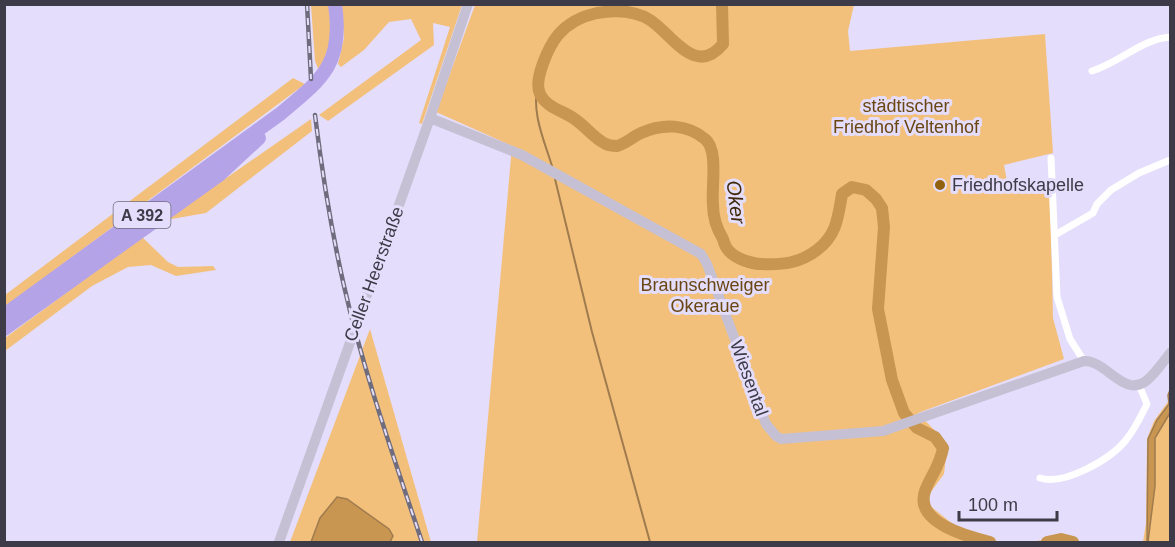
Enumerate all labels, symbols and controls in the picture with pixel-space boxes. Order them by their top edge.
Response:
park label: städtischer Friedhof Veltenhof [833,96,980,137]
place label: Friedhofskapelle [952,175,1084,195]
marker: Friedhofskapelle [933,178,947,192]
water label: Oker [722,179,750,226]
road number: A 392 [114,202,170,228]
street label: Celler Heerstraße [340,204,408,344]
park label: Braunschweiger Okeraue [640,275,770,316]
street label: Wiesental [726,337,772,419]
scale bar [959,484,1056,522]
text: 100 m [968,495,1018,515]

